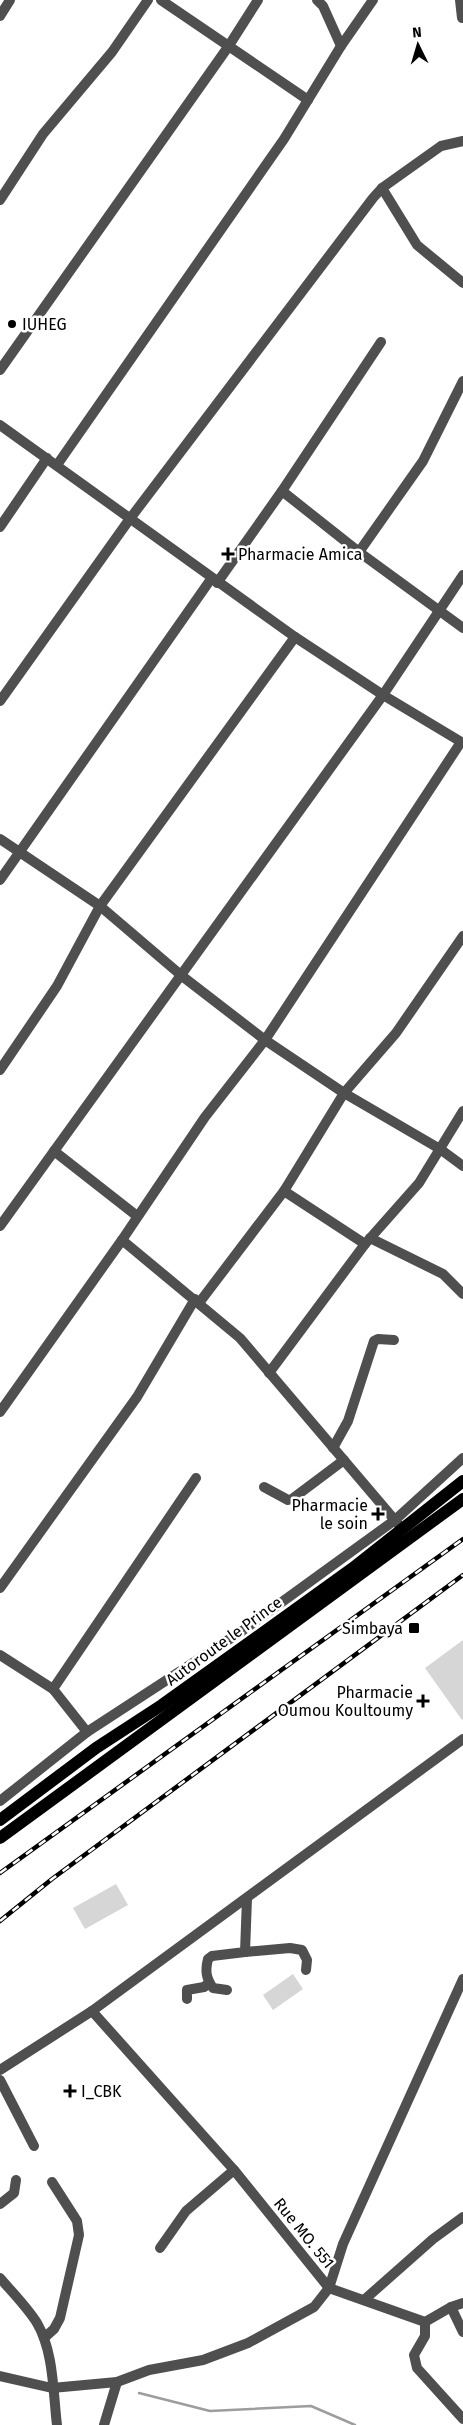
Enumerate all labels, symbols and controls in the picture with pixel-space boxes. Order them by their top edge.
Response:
north arrow [393,20,443,70]
text: N [412,24,422,41]
place label: IUHEG [22,315,67,334]
marker: IUHEG [6,318,18,330]
place label: Pharmacie Amica [238,545,362,564]
marker: Pharmacie Amica [222,548,234,560]
place label: Pharmacie le soin [291,1496,368,1533]
marker: Pharmacie le soin [372,1508,384,1520]
street label: Autoroute le Prince [162,1593,286,1689]
place label: Simbaya [342,1619,403,1638]
marker: Simbaya [407,1621,421,1635]
place label: Pharmacie Oumou Koultoumy [278,1683,413,1720]
marker: Pharmacie Oumou Koultoumy [417,1695,429,1707]
place label: I_CBK [81,2082,122,2101]
marker: I_CBK [63,2084,77,2098]
street label: Rue MO. 551 [270,2194,338,2272]

